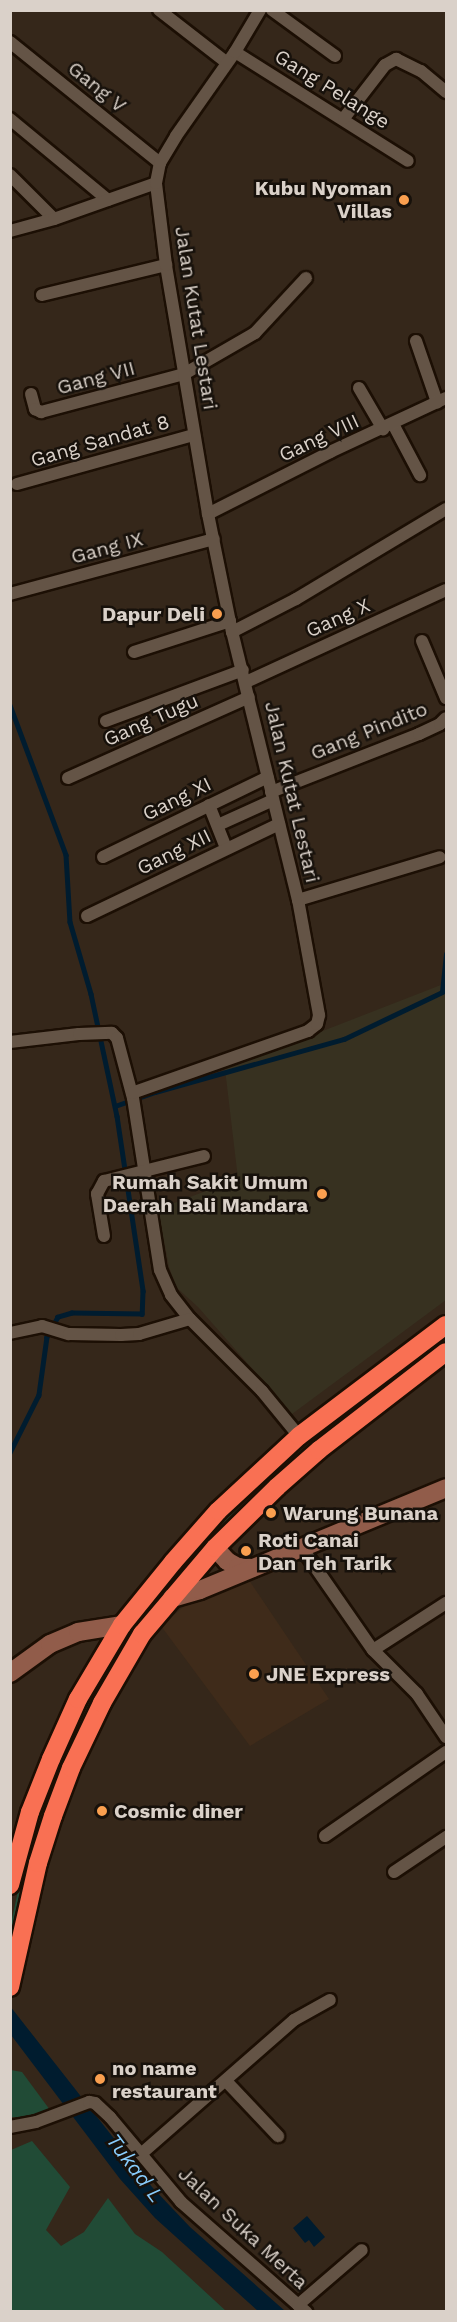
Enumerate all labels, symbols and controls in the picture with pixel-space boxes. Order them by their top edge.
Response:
street label: Gang Pelange [270,44,394,134]
street label: Gang V [63,56,131,118]
place label: Kubu Nyoman Villas [255,176,392,223]
marker: Kubu Nyoman Villas [397,193,411,207]
street label: Jalan Kutat Lestari [170,225,222,411]
street label: Gang VII [54,356,138,400]
street label: Gang VIII [275,409,363,467]
street label: Gang Sandat 8 [28,410,172,472]
street label: Gang IX [68,527,146,569]
street label: Gang X [302,593,374,643]
place label: Dapur Deli [102,602,205,626]
marker: Dapur Deli [210,607,224,621]
street label: Gang Tugu [100,688,202,752]
street label: Gang Pindito [307,697,431,765]
street label: Jalan Kutat Lestari [259,699,325,885]
street label: Gang XI [139,772,215,826]
street label: Gang XII [133,824,215,880]
place label: Rumah Sakit Umum Daerah Bali Mandara [103,1170,308,1217]
marker: Rumah Sakit Umum Daerah Bali Mandara [313,1185,331,1203]
place label: Warung Bunana [283,1501,438,1525]
marker: Warung Bunana [264,1506,278,1520]
place label: Roti Canai Dan Teh Tarik [258,1528,393,1575]
marker: Roti Canai Dan Teh Tarik [239,1544,253,1558]
place label: JNE Express [266,1662,390,1686]
marker: JNE Express [247,1667,261,1681]
place label: Cosmic diner [114,1799,243,1823]
marker: Cosmic diner [95,1804,109,1818]
place label: no name restaurant [112,2056,217,2103]
marker: no name restaurant [93,2072,107,2086]
water label: Tukad L [101,2129,169,2207]
street label: Jalan Suka Merta [173,2162,313,2294]

